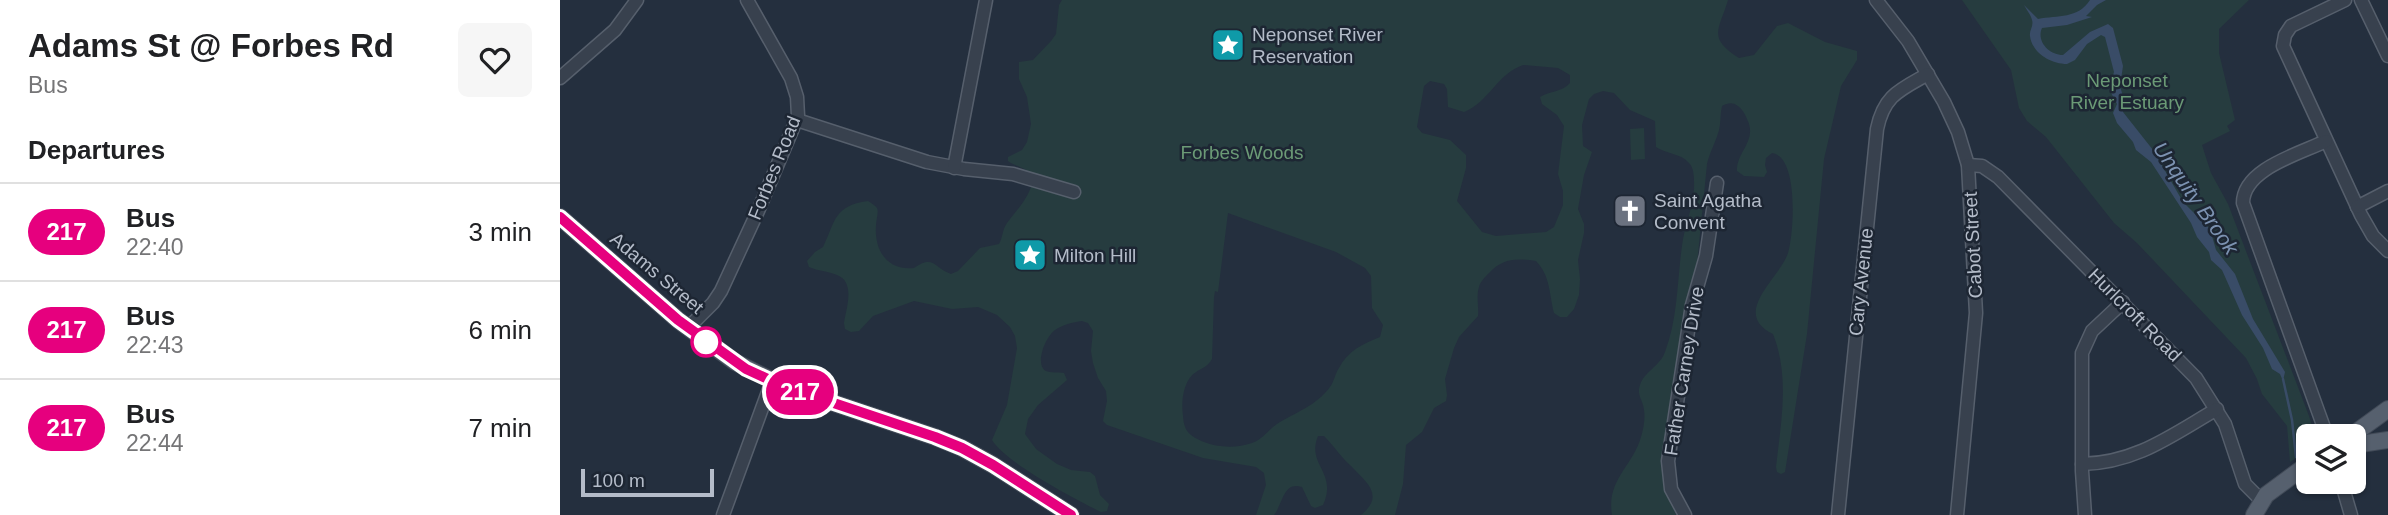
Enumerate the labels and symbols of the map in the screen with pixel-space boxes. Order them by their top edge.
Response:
place label: Neponset River Reservation [1252,24,1384,67]
place icon: Neponset River Reservation [1209,26,1247,64]
park label: Neponset River Estuary [2070,70,2185,113]
street label: Forbes Road [744,113,804,223]
water label: Unquity Brook [2149,137,2244,260]
park label: Forbes Woods [1180,142,1304,163]
place label: Saint Agatha Convent [1654,190,1762,233]
street label: Cabot Street [1960,190,1986,299]
church icon: Saint Agatha Convent [1611,192,1649,230]
street label: Cary Avenue [1845,227,1877,337]
street label: Adams Street [606,228,708,318]
place icon: Milton Hill [1011,236,1049,274]
place label: Milton Hill [1054,245,1136,266]
street label: Hurlcroft Road [2084,264,2186,366]
street label: Father Carney Drive [1660,285,1708,457]
unlabelled marker [691,327,721,357]
line badge: 217 [760,369,840,415]
scale bar [581,466,714,498]

